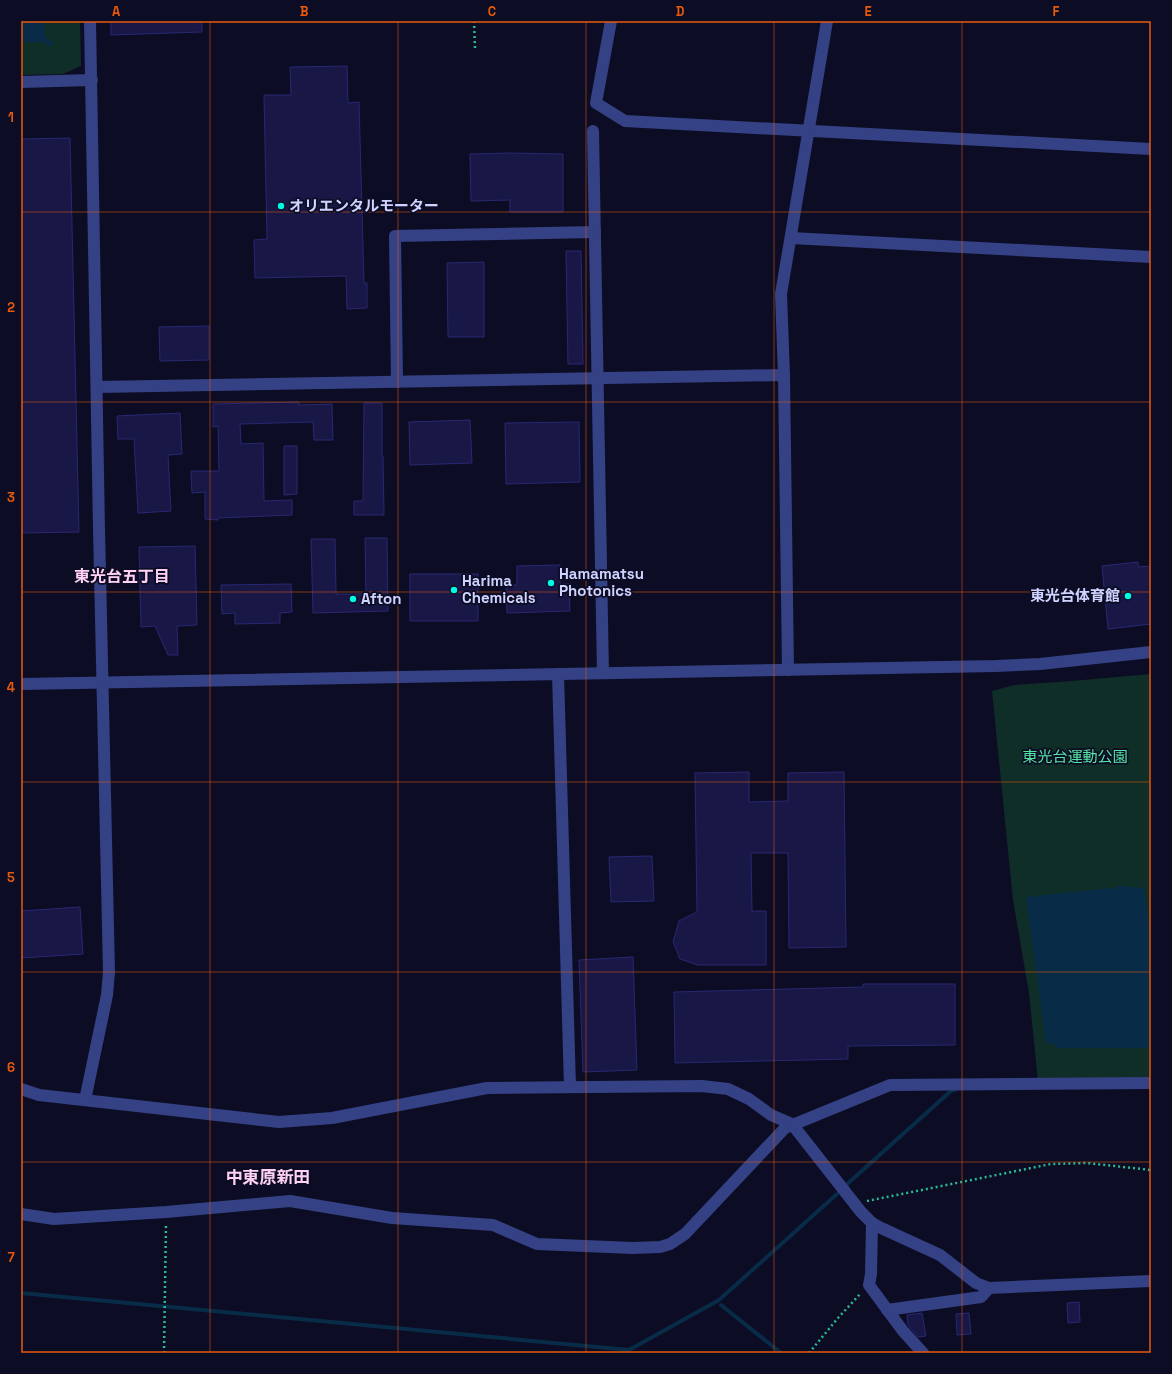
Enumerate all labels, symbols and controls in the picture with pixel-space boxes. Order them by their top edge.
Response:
text: A [112,3,121,20]
text: B [300,3,309,20]
text: C [488,3,496,20]
text: D [676,3,685,20]
text: E [864,3,872,20]
text: F [1053,3,1060,20]
text: 1 [8,109,14,126]
place label: オリエンタルモーター [289,196,439,215]
marker: オリエンタルモーター [276,201,286,211]
text: 2 [7,299,15,316]
text: 3 [7,489,15,506]
place label: Hamamatsu Photonics [559,564,644,600]
district label: 東光台五丁目 [74,566,170,587]
place label: Harima Chemicals [462,571,536,607]
marker: Hamamatsu Photonics [546,578,556,588]
marker: Harima Chemicals [449,585,459,595]
place label: 東光台体育館 [1030,586,1120,605]
place label: Afton [361,589,402,608]
marker: 東光台体育館 [1123,591,1133,601]
marker: Afton [348,594,358,604]
text: 4 [7,679,15,696]
park label: 東光台運動公園 [1022,747,1128,766]
text: 5 [7,869,15,886]
text: 6 [7,1059,15,1076]
district label: 中東原新田 [226,1166,311,1188]
text: 7 [7,1249,15,1266]

